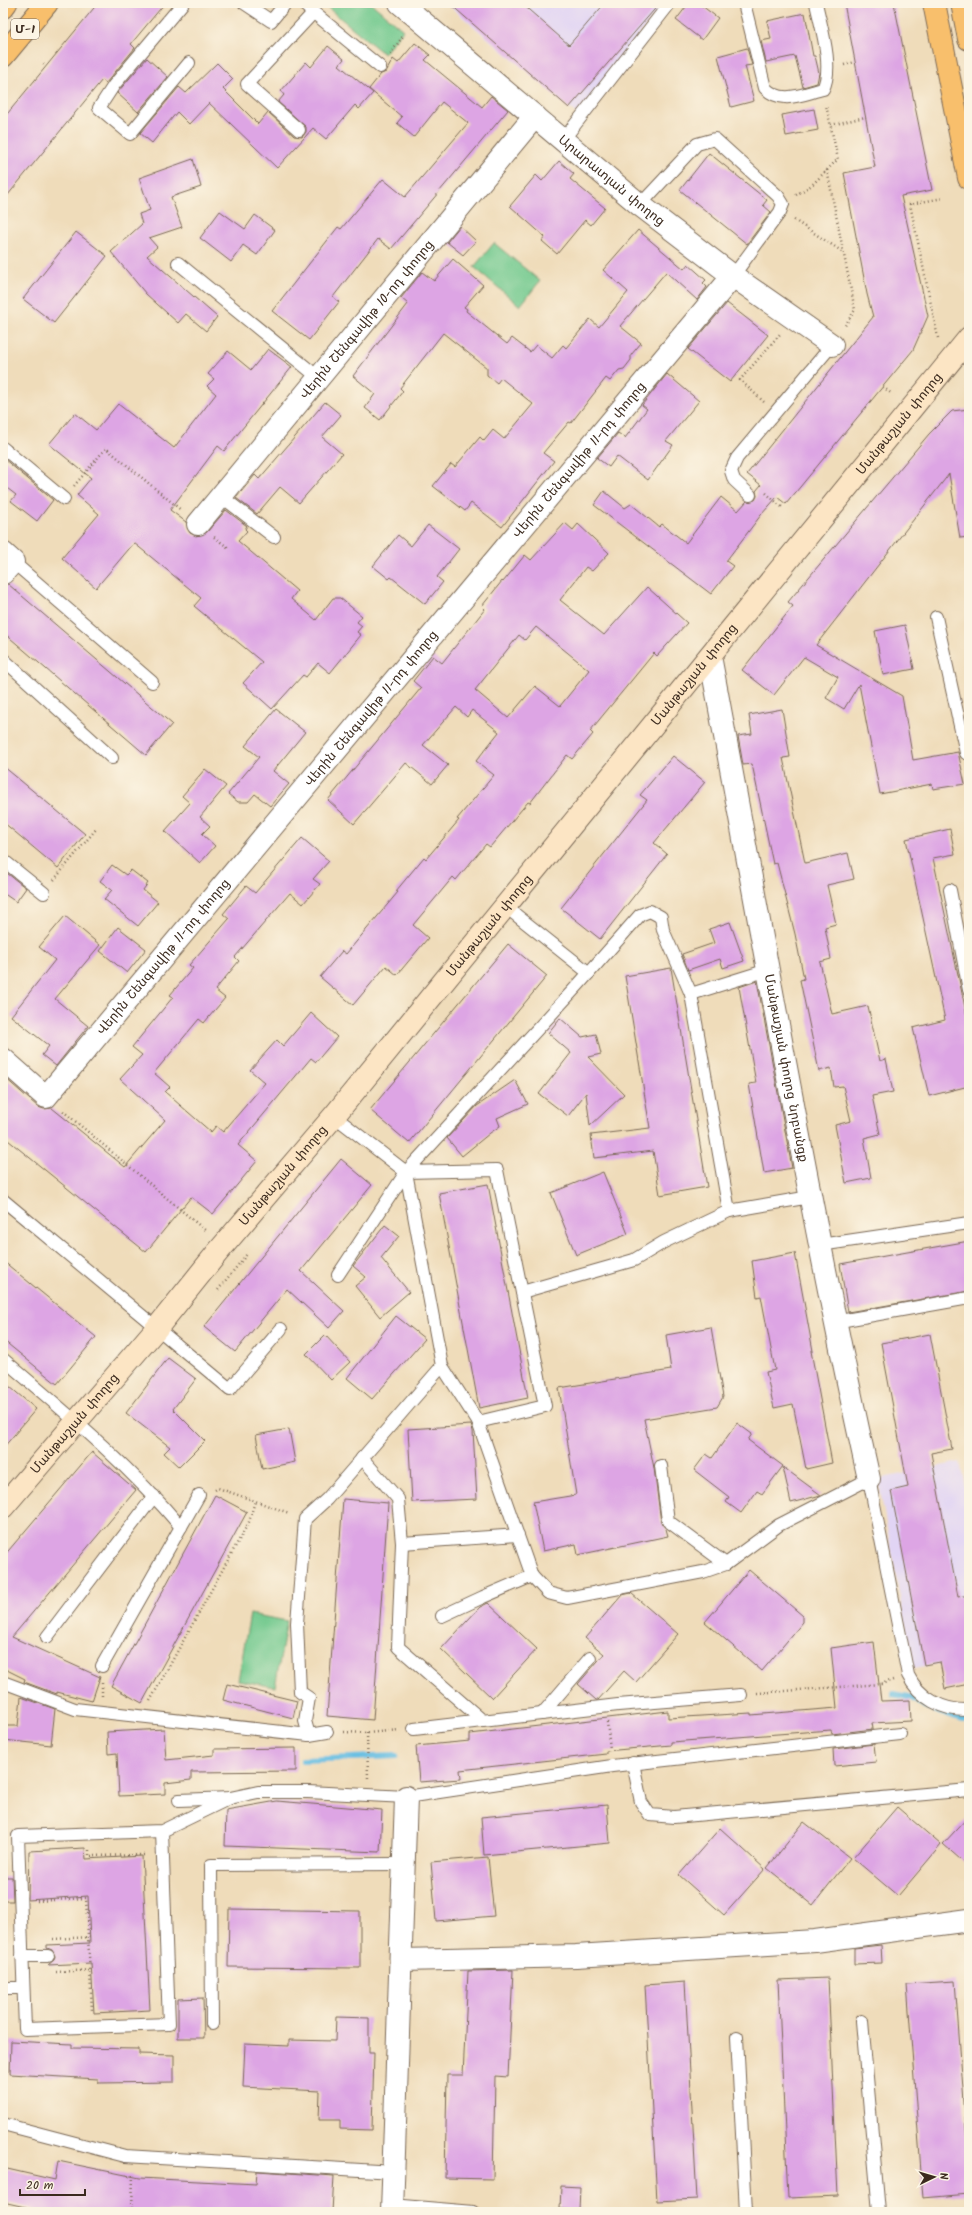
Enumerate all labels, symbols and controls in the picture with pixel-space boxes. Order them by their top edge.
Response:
road number: Մ-1 [11,19,39,39]
street label: Արարատյան փողոց [553,130,670,231]
street label: Վերին Շենգավիթ 10-րդ փողոց [295,235,439,404]
street label: Մանթաշյան փողոց [851,368,947,480]
street label: Վերին Շենգավիթ 11-րդ փողոց [507,377,651,543]
street label: Մանթաշյան փողոց [646,619,743,731]
street label: Վերին Շենգավիթ 11-րդ փողոց [299,625,443,792]
street label: Մանթաշյան փողոց [441,870,538,982]
street label: Վերին Շենգավիթ 11-րդ փողոց [91,874,235,1040]
street label: Մանթաշյան փողոց նրբանցք [758,972,814,1164]
street label: Մանթաշյան փողոց [234,1120,332,1231]
street label: Մանթաշյան փողոց [25,1368,124,1479]
north arrow [914,2157,954,2197]
scale bar [20,2171,85,2197]
text: N [934,2172,952,2181]
text: 20 m [26,2176,54,2195]

